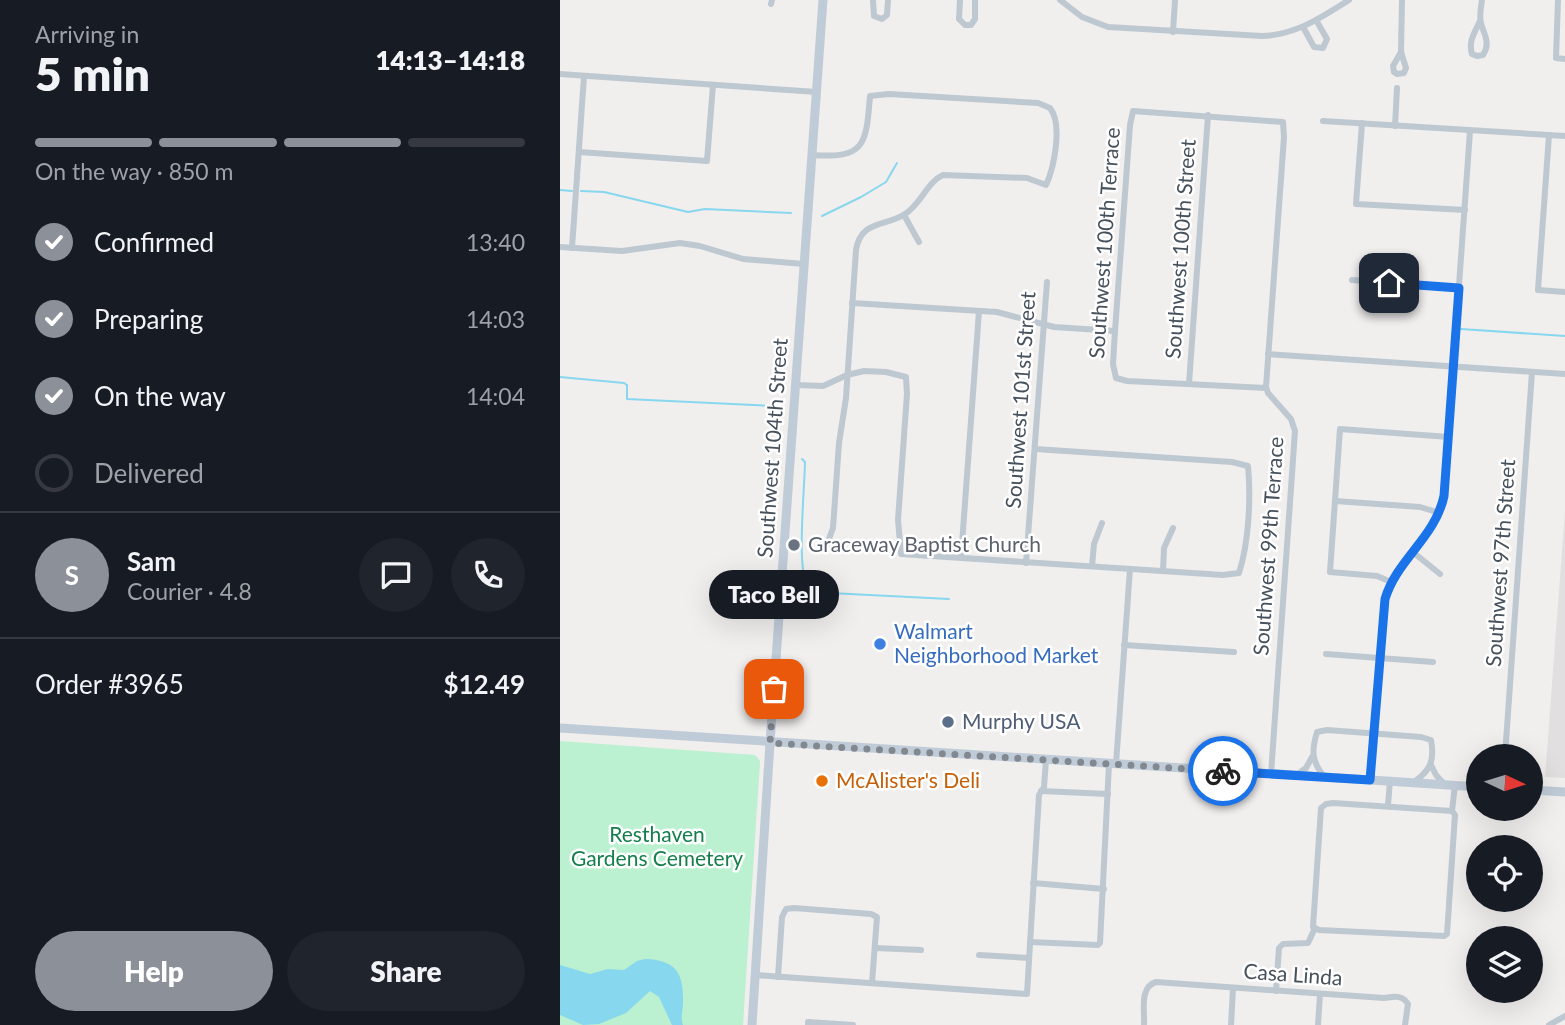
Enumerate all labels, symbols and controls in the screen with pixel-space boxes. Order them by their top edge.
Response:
text: Arriving in [35,20,139,48]
text: 14:13–14:18 [375,44,525,76]
text: 5 min [35,46,150,101]
street label: Southwest 100th Terrace [1083,127,1124,359]
street label: Southwest 100th Street [1159,138,1200,360]
text: On the way · 850 m [35,157,234,185]
icon: check [35,223,73,261]
text: Confirmed [94,226,214,258]
text: 13:40 [466,228,525,256]
pin [1359,253,1419,313]
icon: home [1370,264,1408,302]
street label: Southwest 101st Street [999,290,1040,509]
icon: check [35,300,73,338]
text: Preparing [94,303,203,335]
text: 14:03 [466,305,525,333]
street label: Southwest 104th Street [751,337,792,559]
icon: check [35,377,73,415]
text: On the way [94,380,226,412]
text: 14:04 [466,382,525,410]
street label: Southwest 99th Terrace [1247,436,1288,656]
text: Delivered [94,457,204,489]
street label: Southwest 97th Street [1480,458,1519,667]
place label: Graceway Baptist Church [808,531,1041,556]
marker: Graceway Baptist Church [786,537,802,553]
button: chat [359,538,433,612]
button: phone [451,538,525,612]
text: Sam [127,545,176,577]
text: S [65,559,79,591]
callout: Taco Bell [709,570,839,619]
text: Courier · 4.8 [127,577,252,605]
text: Taco Bell [728,580,820,608]
place label: Walmart Neighborhood Market [894,618,1099,667]
marker: Walmart Neighborhood Market [872,636,888,652]
pin [744,659,804,719]
text: Order #3965 [35,668,184,700]
text: $12.49 [443,668,525,700]
icon: bag [755,670,793,708]
place label: Murphy USA [962,708,1081,733]
marker: Murphy USA [940,714,956,730]
courier [1188,736,1258,806]
north arrow [1466,744,1544,821]
map controls [1466,744,1543,1003]
icon: bike [1204,752,1242,790]
place label: McAlister's Deli [836,767,980,792]
marker: McAlister's Deli [814,773,830,789]
park label: Resthaven Gardens Cemetery [571,821,743,870]
button: locate [1466,835,1543,912]
button: layers [1466,926,1543,1003]
button: Help [35,931,273,1011]
button: Share [287,931,525,1011]
street label: Casa Linda [1243,958,1343,989]

